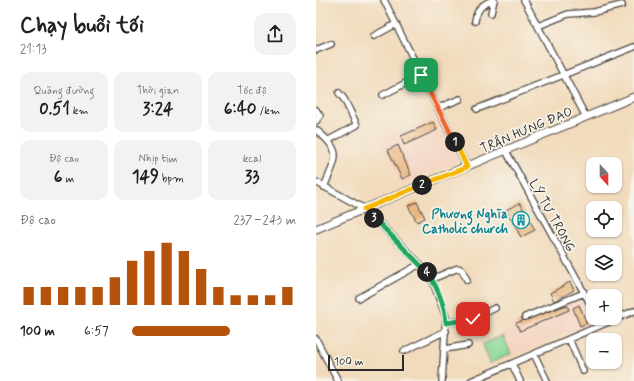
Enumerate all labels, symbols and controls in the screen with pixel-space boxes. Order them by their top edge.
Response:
text: Chạy buổi tối [20,12,144,40]
button: share [254,13,296,55]
text: 21:13 [20,41,47,58]
pin [404,58,438,92]
icon: arrive [410,64,432,86]
text: Quãng đường [33,84,95,98]
text: Thời gian [137,84,179,98]
text: Tốc độ [237,84,267,98]
text: 0.51 [39,98,70,120]
text: 3:24 [143,98,173,120]
text: 6:40 [224,98,257,120]
street label: TRẦN HƯNG ĐẠO [477,102,575,157]
text: km [70,104,89,118]
text: /km [257,104,280,118]
pin: 1 [445,132,465,152]
text: 1 [453,135,457,149]
text: Độ cao [49,152,79,166]
text: Nhịp tim [139,152,177,166]
text: kcal [243,152,261,166]
north arrow [586,157,622,193]
map controls [586,157,622,369]
text: 6 [54,166,62,188]
text: 149 [132,166,159,188]
text: 33 [245,166,259,188]
text: m [62,172,74,186]
text: bpm [159,172,184,186]
pin: 2 [412,175,432,195]
street label: LÝ TỰ TRỌNG [525,176,579,255]
text: 2 [419,178,425,192]
button: locate [586,201,622,237]
place label: Phương Nghĩa Catholic church [422,206,508,238]
pin: 3 [364,208,384,228]
building icon: Phương Nghĩa Catholic church [511,210,531,230]
text: 3 [372,211,376,225]
text: Độ cao [20,212,56,229]
text: 237–243 m [233,212,296,229]
button: layers [586,245,622,281]
pin: 4 [417,262,437,282]
text: 4 [424,265,430,279]
button: + [586,289,622,325]
pin [456,302,490,336]
icon: check [462,308,484,330]
text: 100 m [20,323,55,340]
text: 6:57 [84,323,108,340]
button: − [586,333,622,369]
scale bar [328,353,404,372]
text: 100 m [334,355,364,369]

